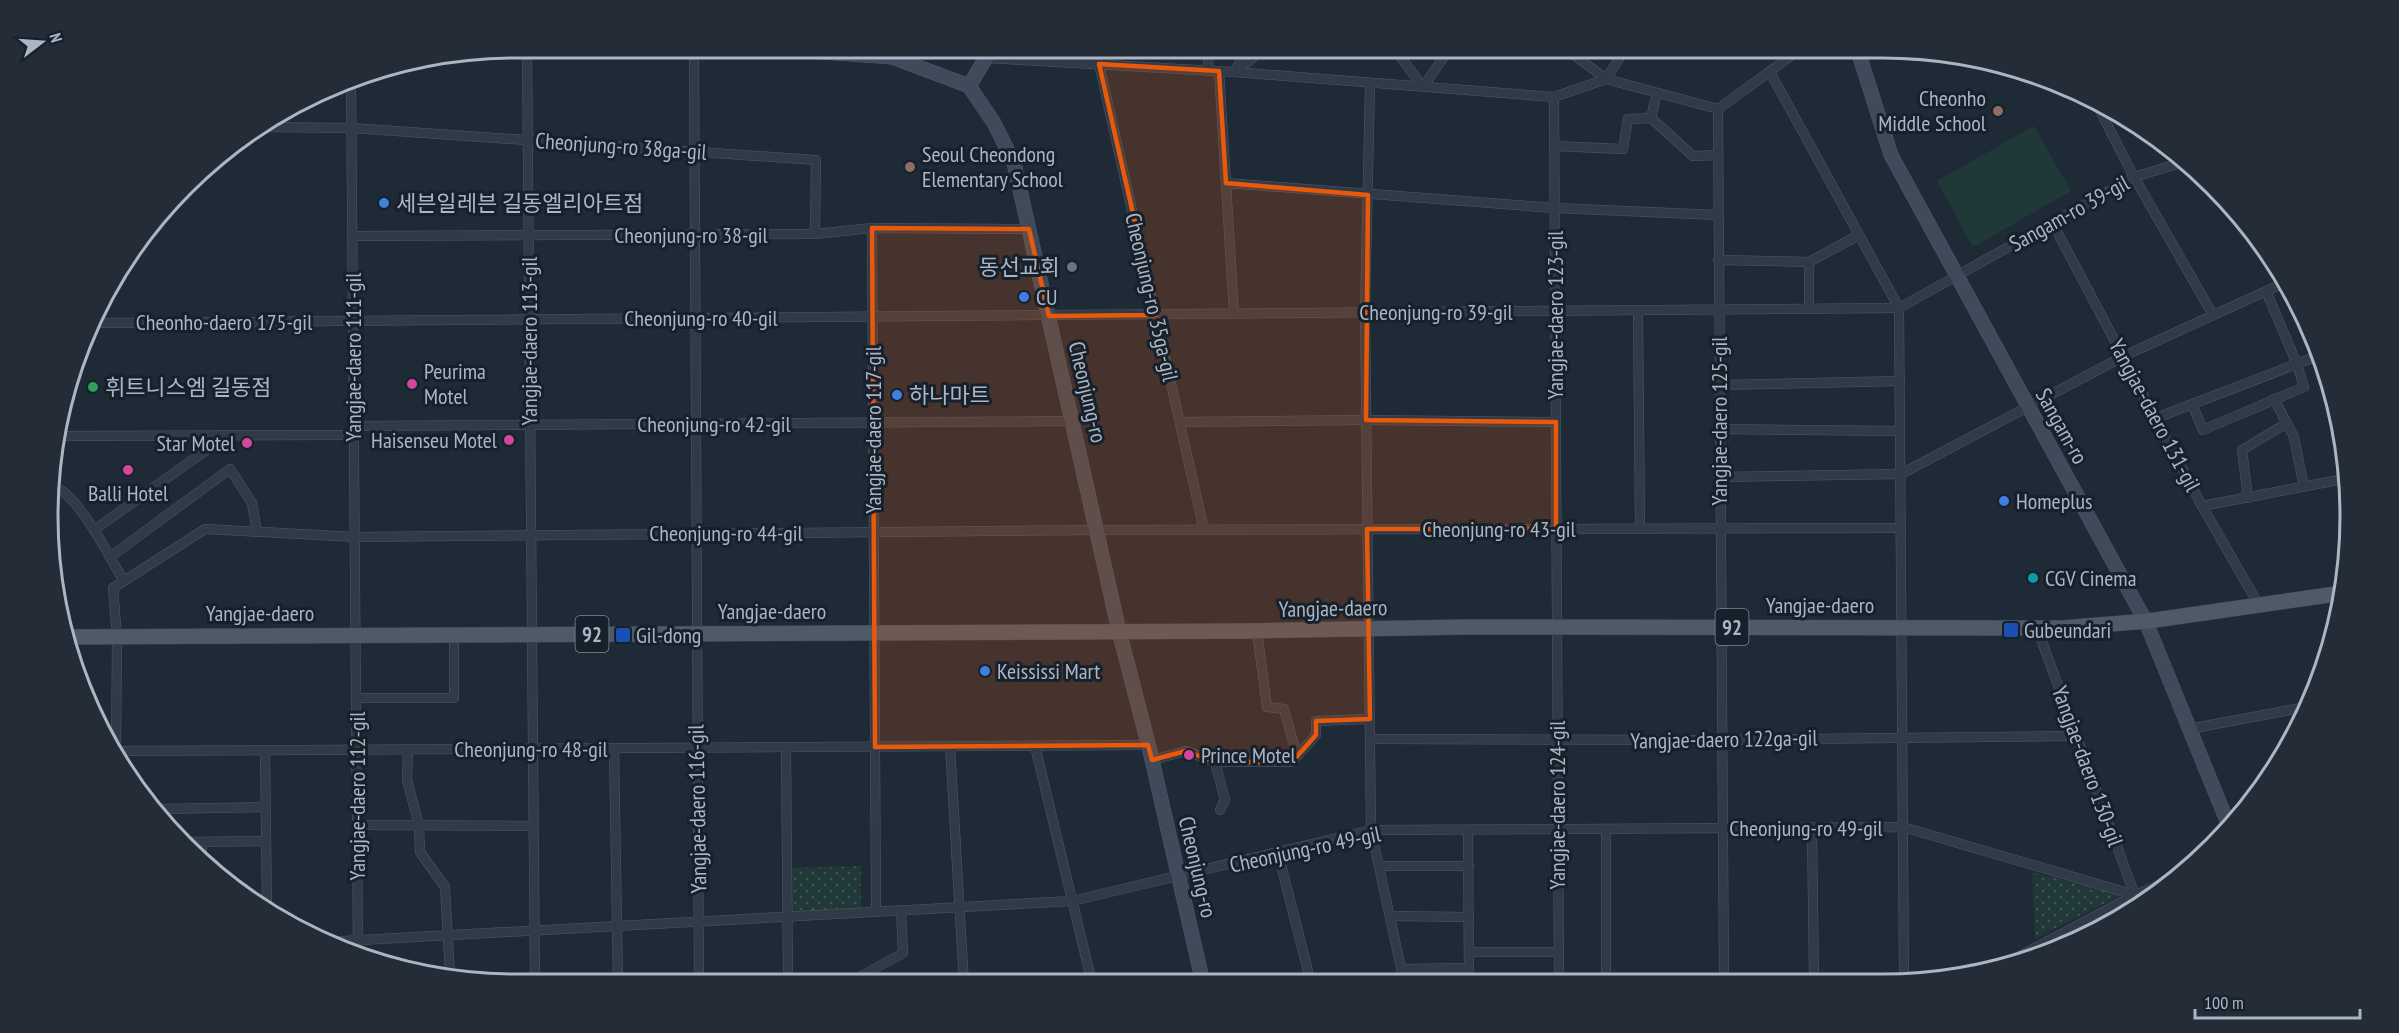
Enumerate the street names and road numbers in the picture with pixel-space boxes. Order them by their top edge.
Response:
street label: Cheonjung-ro 38ga-gil [534,126,709,166]
street label: Sangam-ro 39-gil [2004,168,2135,257]
street label: Cheonjung-ro 35ga-gil [1119,210,1185,385]
street label: Cheonjung-ro 38-gil [614,221,769,249]
street label: Yangjae-daero 123-gil [1541,230,1569,399]
street label: Yangjae-daero 113-gil [515,256,543,425]
street label: Yangjae-daero 111-gil [339,272,367,441]
street label: Cheonjung-ro 39-gil [1359,298,1514,326]
street label: Cheonjung-ro 40-gil [624,304,779,332]
street label: Cheonho-daero 175-gil [136,308,313,336]
street label: Yangjae-daero 131-gil [2103,334,2207,497]
street label: Yangjae-daero 125-gil [1705,336,1733,505]
street label: Cheonjung-ro [1063,339,1113,445]
street label: Yangjae-daero 117-gil [859,345,887,514]
street label: Sangam-ro [2030,383,2094,469]
street label: Cheonjung-ro 42-gil [637,410,792,438]
street label: Cheonjung-ro 43-gil [1422,515,1577,543]
street label: Cheonjung-ro 44-gil [649,519,804,547]
street label: Yangjae-daero [1766,591,1874,619]
street label: Yangjae-daero [1278,593,1388,623]
street label: Yangjae-daero [718,597,826,625]
street label: Yangjae-daero [206,599,314,627]
road number: 92 [1716,609,1748,645]
road number: 92 [576,616,608,652]
street label: Yangjae-daero 130-gil [2046,682,2130,851]
street label: Yangjae-daero 112-gil [343,711,371,880]
street label: Yangjae-daero 124-gil [1543,720,1571,889]
street label: Yangjae-daero 116-gil [682,723,712,894]
street label: Yangjae-daero 122ga-gil [1630,723,1819,755]
street label: Cheonjung-ro 48-gil [454,735,609,763]
street label: Cheonjung-ro [1173,814,1223,920]
street label: Cheonjung-ro 49-gil [1729,814,1884,842]
street label: Cheonjung-ro 49-gil [1227,819,1384,879]

